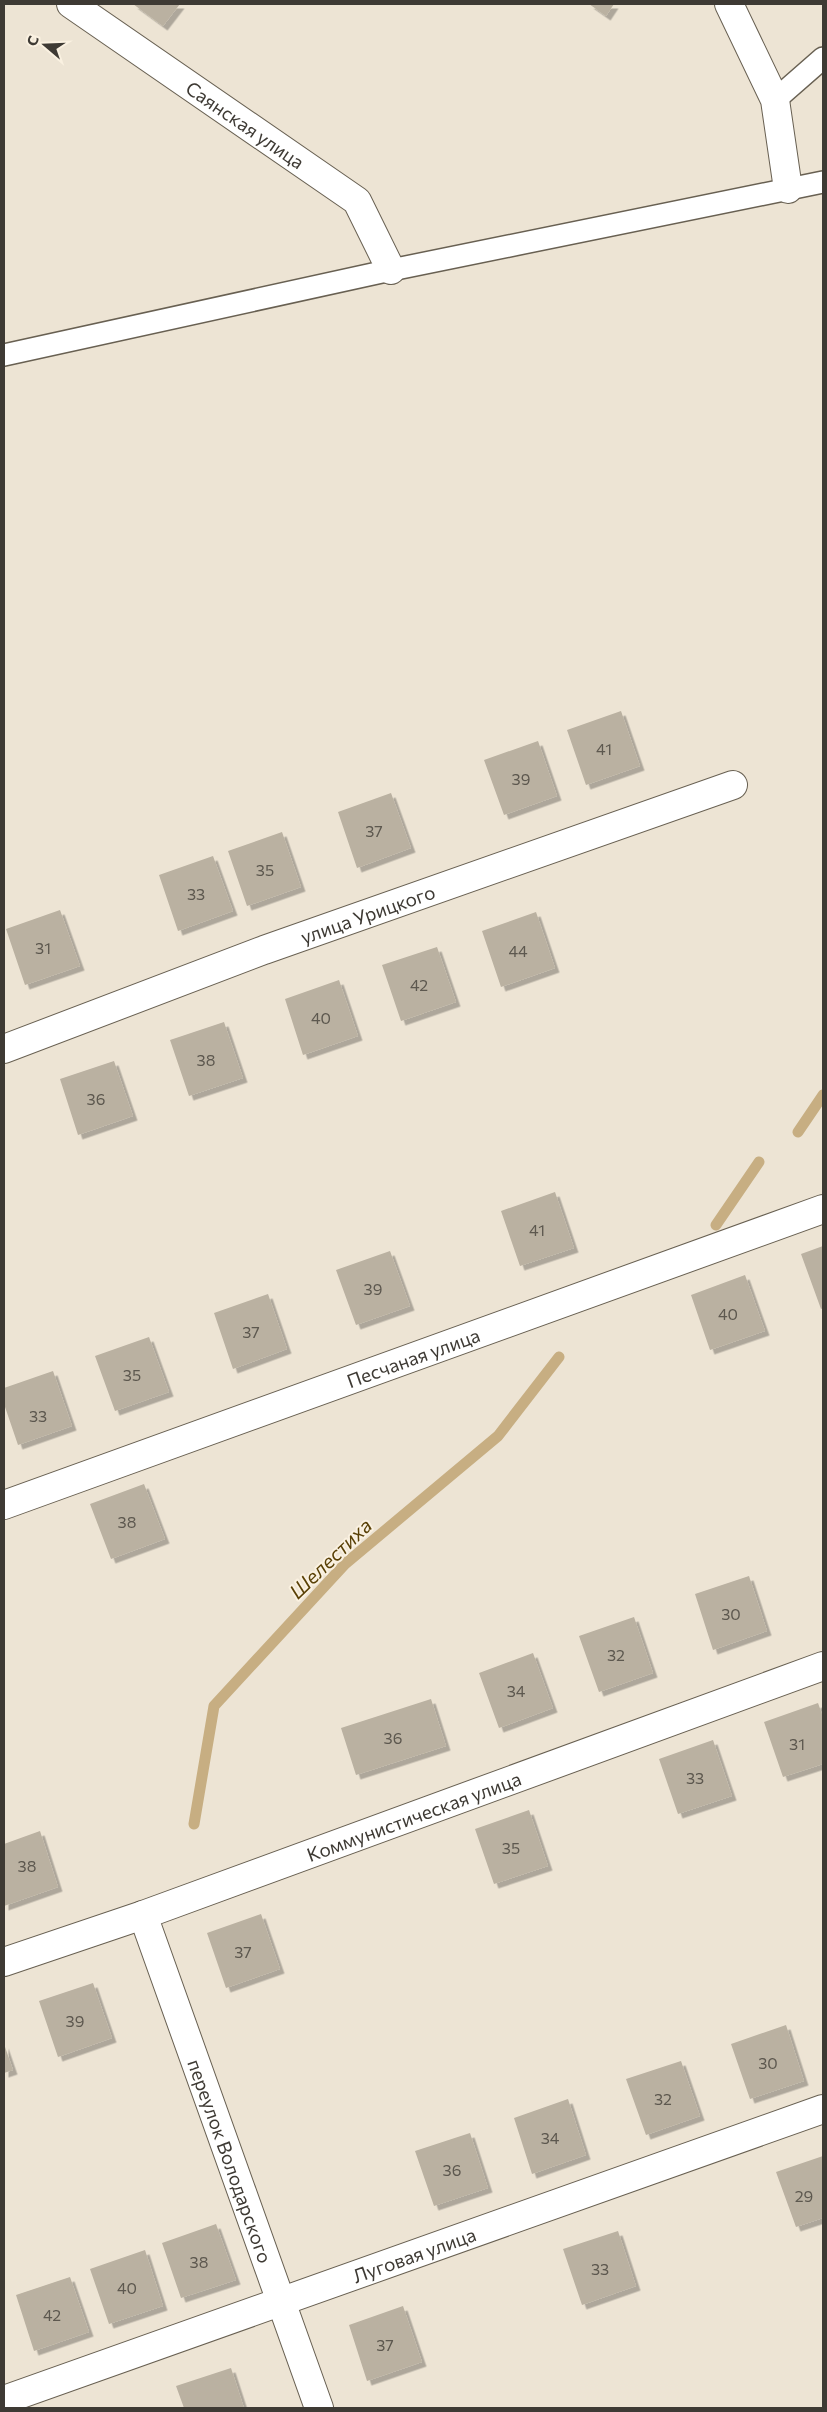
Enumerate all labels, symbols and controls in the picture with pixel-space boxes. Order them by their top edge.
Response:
north arrow [20,20,70,70]
text: С [23,33,42,48]
street label: Саянская улица [182,75,309,173]
house number: 41 [596,739,612,758]
house number: 39 [512,769,530,788]
house number: 37 [365,821,383,840]
house number: 35 [256,860,274,879]
street label: улица Урицкого [297,879,438,948]
house number: 33 [187,884,205,903]
house number: 31 [35,938,51,957]
house number: 44 [508,941,528,960]
house number: 42 [410,975,428,994]
house number: 40 [311,1008,331,1027]
house number: 38 [197,1050,215,1069]
house number: 36 [87,1089,105,1108]
house number: 41 [529,1220,545,1239]
house number: 39 [364,1279,382,1298]
house number: 40 [718,1304,738,1323]
house number: 37 [242,1322,260,1341]
street label: Песчаная улица [343,1323,483,1392]
house number: 35 [123,1365,141,1384]
house number: 33 [29,1406,47,1425]
house number: 38 [118,1512,136,1531]
water label: Шелестиха [284,1513,376,1603]
house number: 30 [721,1604,741,1623]
house number: 32 [607,1645,625,1664]
house number: 34 [507,1681,526,1700]
house number: 36 [384,1728,402,1747]
house number: 31 [789,1734,805,1753]
street label: Коммунистическая улица [303,1766,524,1866]
house number: 33 [686,1768,704,1787]
house number: 35 [502,1838,520,1857]
house number: 38 [18,1856,36,1875]
house number: 37 [234,1942,252,1961]
house number: 39 [66,2011,84,2030]
house number: 30 [758,2053,778,2072]
street label: переулок Володарского [184,2056,278,2266]
house number: 32 [654,2089,672,2108]
house number: 34 [541,2128,560,2147]
house number: 36 [443,2160,461,2179]
house number: 29 [795,2186,813,2205]
street label: Луговая улица [349,2222,479,2287]
house number: 38 [190,2252,208,2271]
house number: 33 [591,2259,609,2278]
house number: 40 [117,2278,137,2297]
house number: 42 [43,2305,61,2324]
house number: 37 [376,2335,394,2354]

